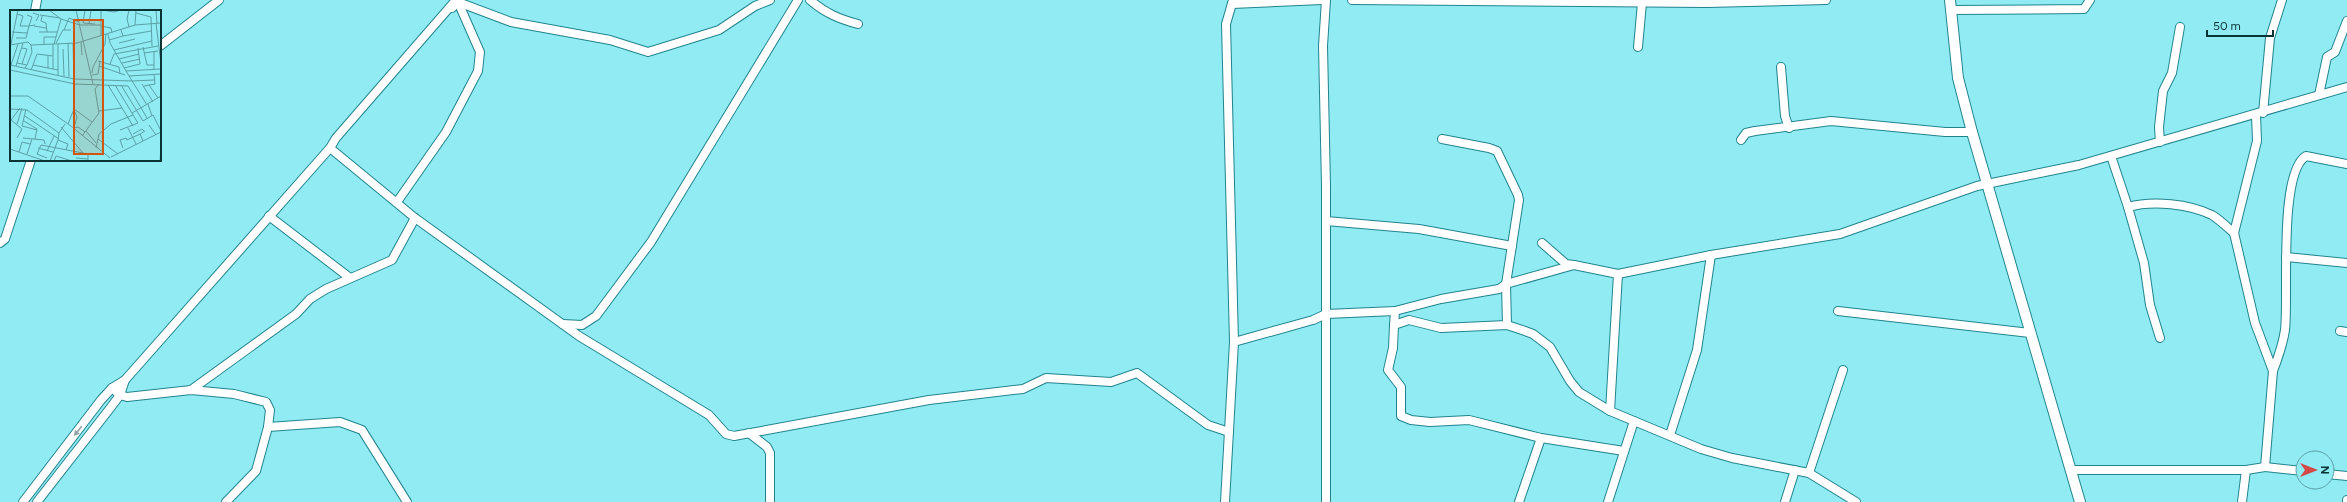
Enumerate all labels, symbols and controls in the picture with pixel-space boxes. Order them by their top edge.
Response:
inset map [10,10,161,161]
scale bar [2207,12,2273,38]
text: 50 m [2213,19,2241,33]
one-way arrow [73,425,82,436]
north arrow [2295,450,2335,490]
text: N [2318,466,2331,474]

